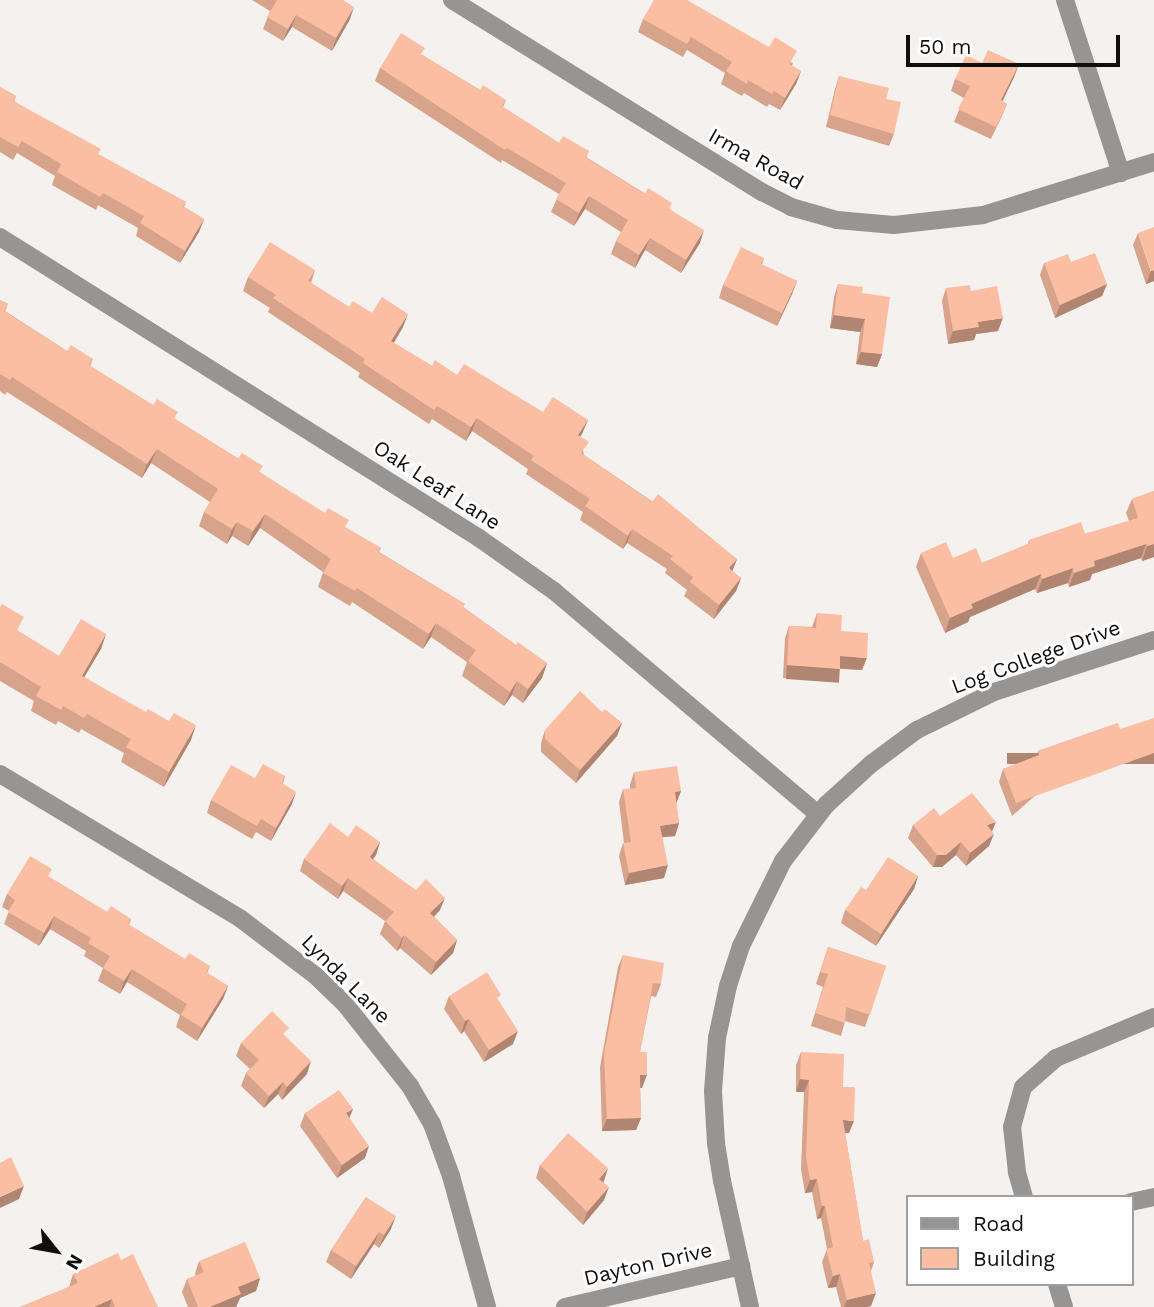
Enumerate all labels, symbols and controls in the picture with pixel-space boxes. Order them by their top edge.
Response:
scale bar [909,21,1122,65]
text: 50 m [919,34,971,59]
street label: Irma Road [704,123,808,195]
street label: Oak Leaf Lane [368,434,506,536]
street label: Log College Drive [948,615,1124,699]
street label: Lynda Lane [296,929,396,1029]
legend [906,1195,1133,1286]
text: Road [973,1211,1024,1236]
north arrow [21,1216,91,1286]
street label: Dayton Drive [581,1237,715,1291]
text: Building [973,1246,1055,1271]
text: N [61,1250,88,1274]

